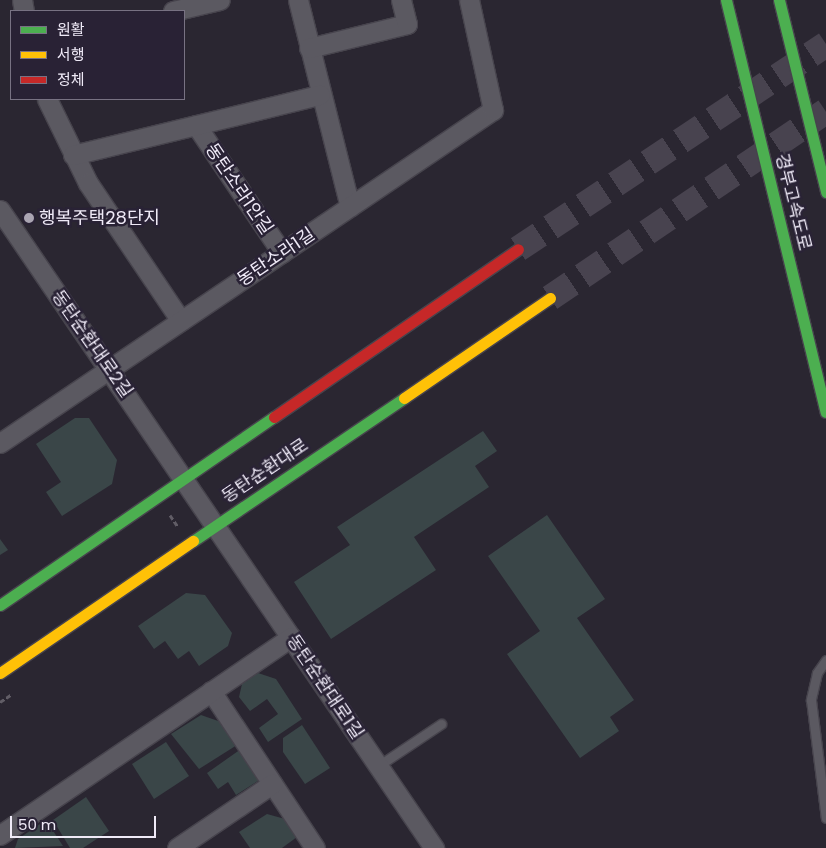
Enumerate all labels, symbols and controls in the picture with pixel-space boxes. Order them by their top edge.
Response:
legend [10,10,185,100]
text: 원활 [57,19,85,40]
text: 서행 [57,44,85,65]
text: 정체 [57,69,85,90]
street label: 동탄소라1안길 [201,139,277,239]
street label: 경부고속도로 [771,151,815,253]
place label: 행복주택28단지 [39,207,160,229]
marker: 행복주택28단지 [23,212,35,224]
street label: 동탄소라1길 [233,223,319,291]
street label: 동탄순환대로2길 [47,286,137,402]
street label: 동탄순환대로 [218,434,312,508]
street label: 동탄순환대로1길 [282,631,368,743]
scale bar [12,806,159,838]
text: 50 m [18,814,56,835]

